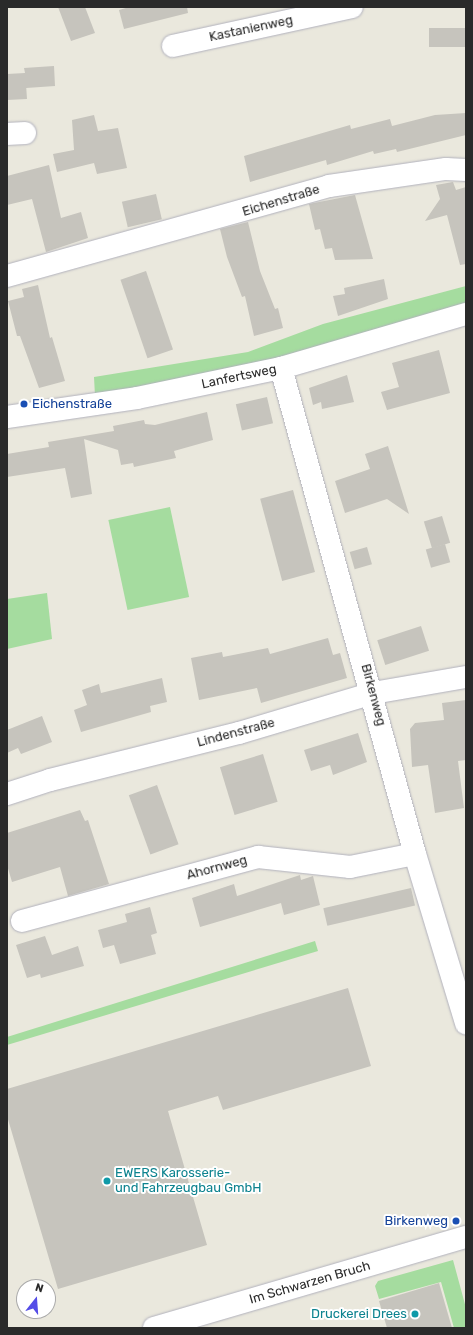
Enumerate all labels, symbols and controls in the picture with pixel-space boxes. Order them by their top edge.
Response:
street label: Kastanienweg [208,13,294,45]
street label: Eichenstraße [241,182,321,220]
street label: Lanfertsweg [200,361,278,393]
place label: Eichenstraße [32,396,112,412]
marker: Eichenstraße [19,399,29,409]
street label: Birkenweg [357,662,389,728]
street label: Lindenstraße [195,715,277,751]
street label: Ahornweg [185,852,249,884]
place label: EWERS Karosserie- und Fahrzeugbau GmbH [115,1166,262,1197]
marker: EWERS Karosserie- und Fahrzeugbau GmbH [102,1176,112,1186]
place label: Birkenweg [384,1213,448,1229]
marker: Birkenweg [451,1216,461,1226]
street label: Im Schwarzen Bruch [248,1258,372,1308]
north arrow [16,1279,56,1319]
text: N [34,1281,45,1295]
place label: Druckerei Drees [311,1306,407,1322]
marker: Druckerei Drees [410,1309,420,1319]

